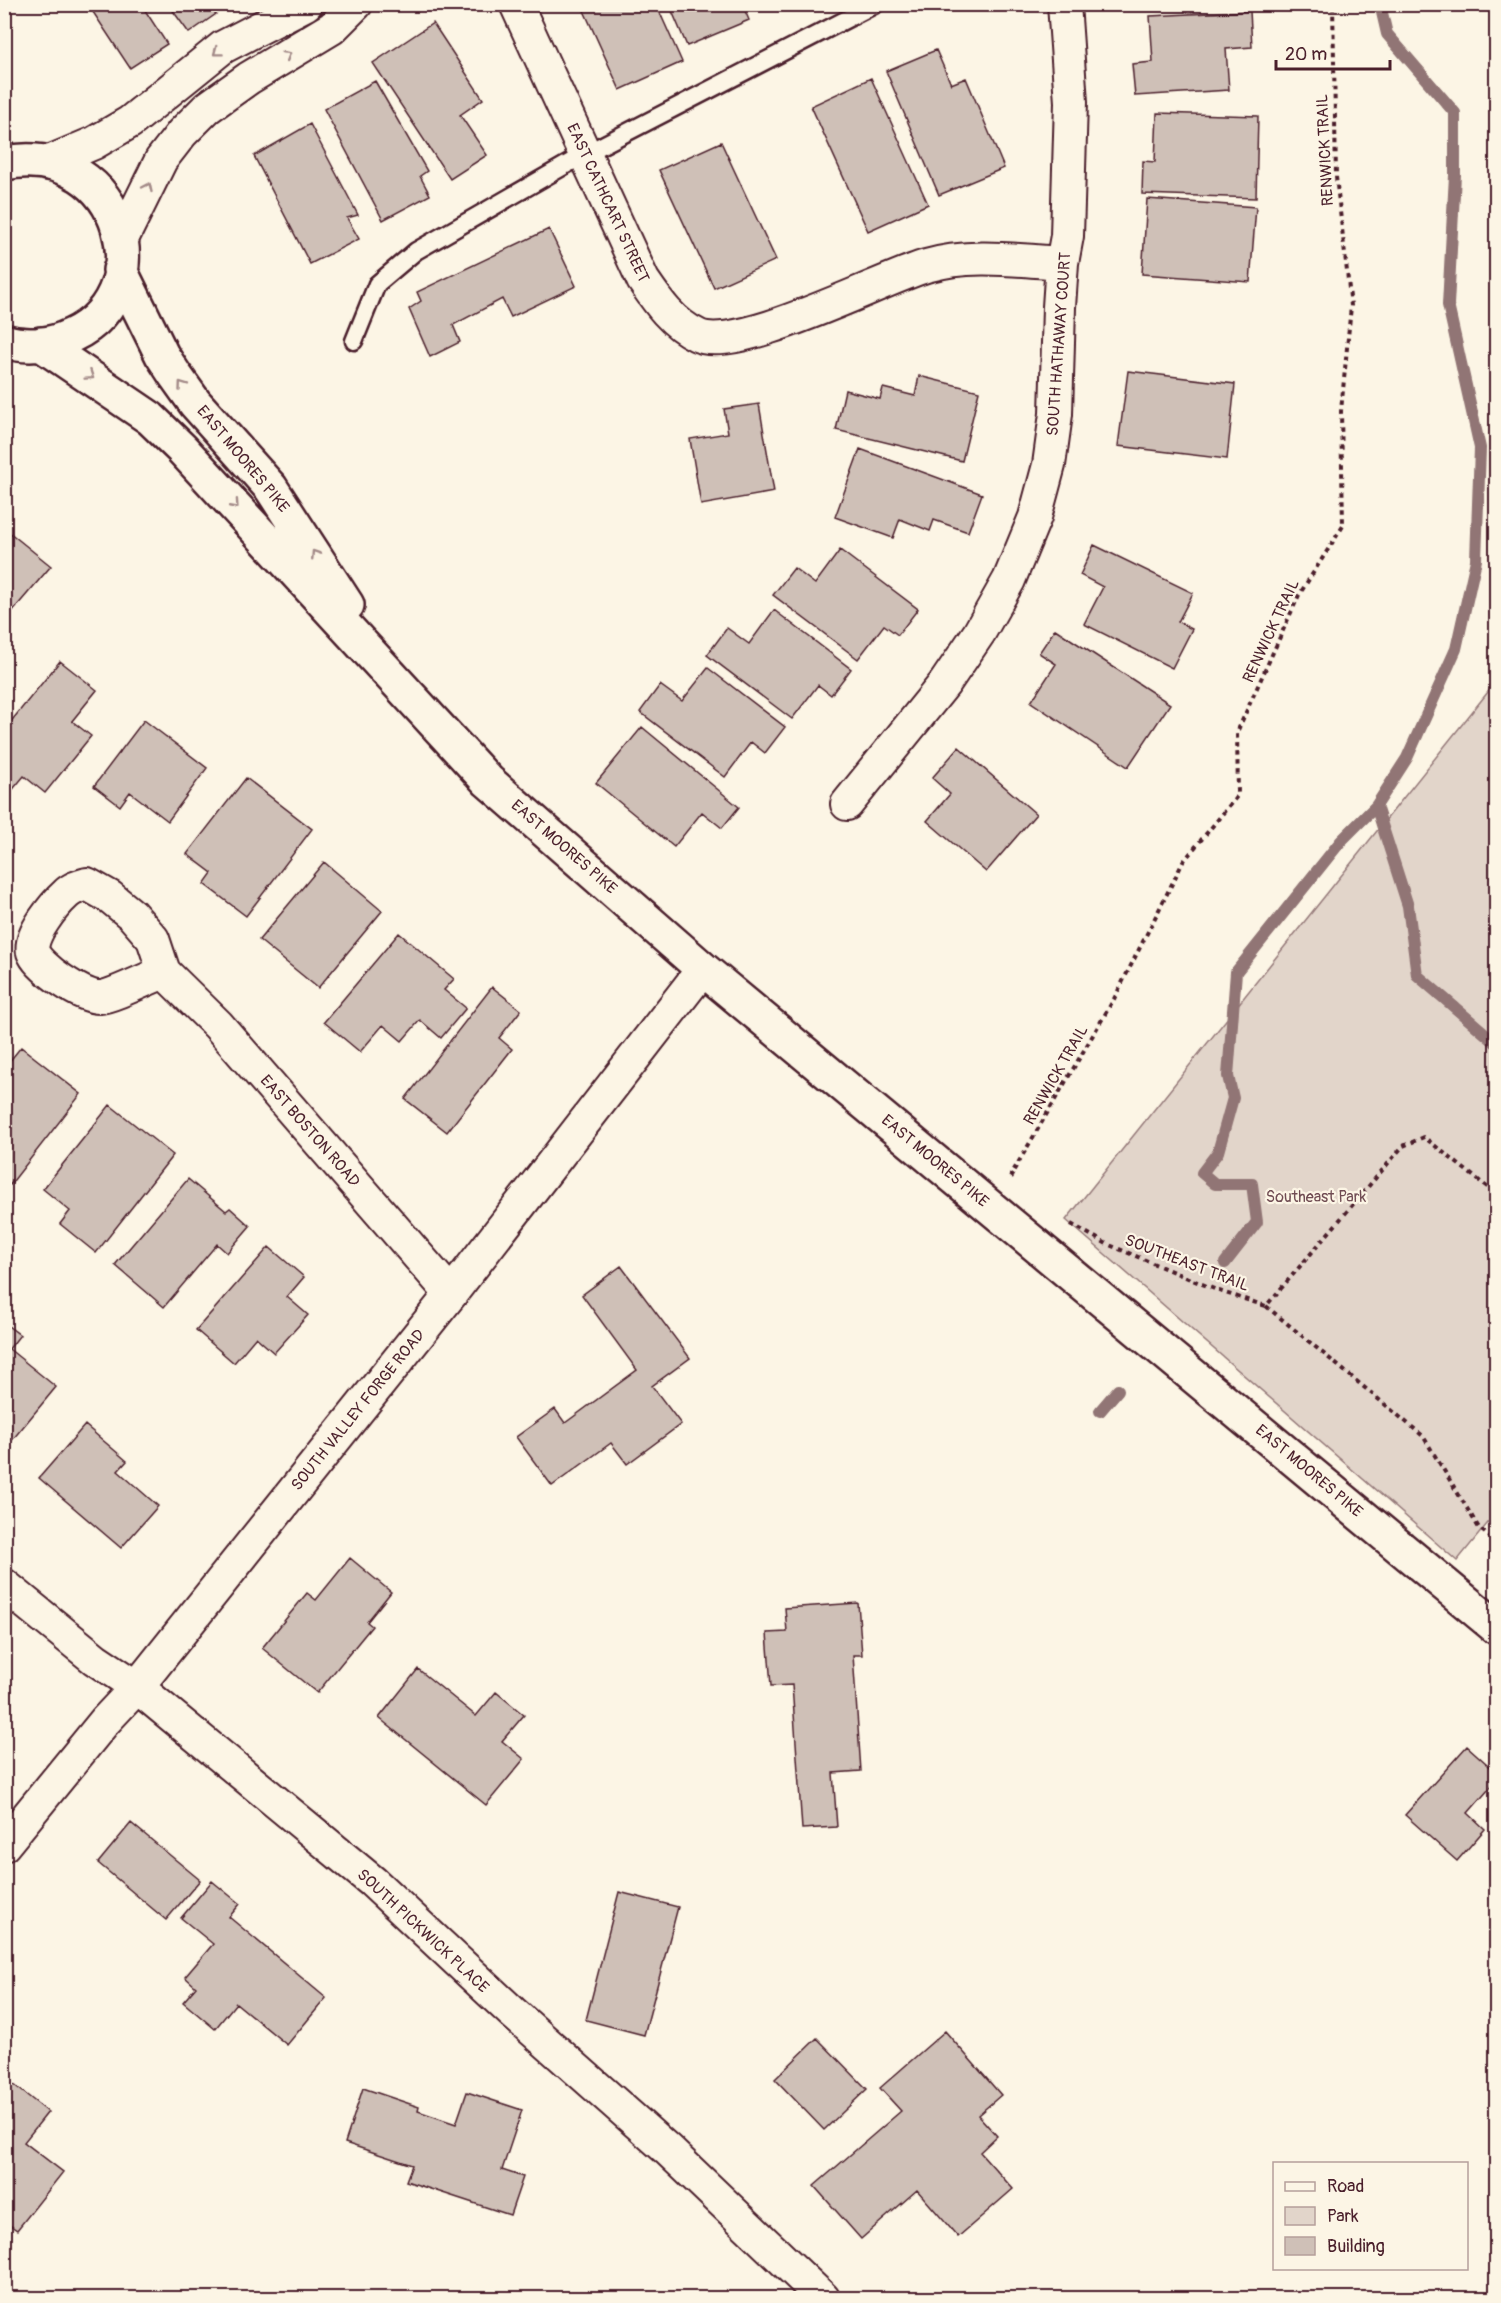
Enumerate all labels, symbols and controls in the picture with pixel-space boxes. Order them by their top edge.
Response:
scale bar [1276,33,1390,71]
text: 20 m [1285,43,1327,66]
one-way arrow [213,44,224,55]
one-way arrow [281,51,291,62]
street label: RENWICK TRAIL [1312,94,1338,206]
street label: EAST CATHCART STREET [562,120,654,286]
one-way arrow [141,182,153,193]
street label: SOUTH HATHAWAY COURT [1043,251,1075,437]
one-way arrow [83,369,94,380]
one-way arrow [178,380,189,391]
street label: EAST MOORES PIKE [192,401,294,517]
one-way arrow [228,498,239,509]
one-way arrow [311,550,323,560]
street label: RENWICK TRAIL [1238,576,1304,686]
street label: EAST MOORES PIKE [507,796,621,898]
street label: RENWICK TRAIL [1019,1022,1093,1128]
street label: EAST BOSTON ROAD [256,1071,364,1191]
street label: EAST MOORES PIKE [877,1110,993,1212]
park label: Southeast Park [1266,1187,1366,1207]
street label: SOUTHEAST TRAIL [1122,1230,1252,1296]
street label: SOUTH VALLEY FORGE ROAD [287,1325,429,1495]
street label: EAST MOORES PIKE [1251,1420,1367,1522]
street label: SOUTH PICKWICK PLACE [353,1865,493,1997]
legend [1273,2162,1468,2270]
text: Road [1327,2175,1364,2198]
text: Park [1327,2205,1359,2228]
text: Building [1327,2235,1385,2258]

